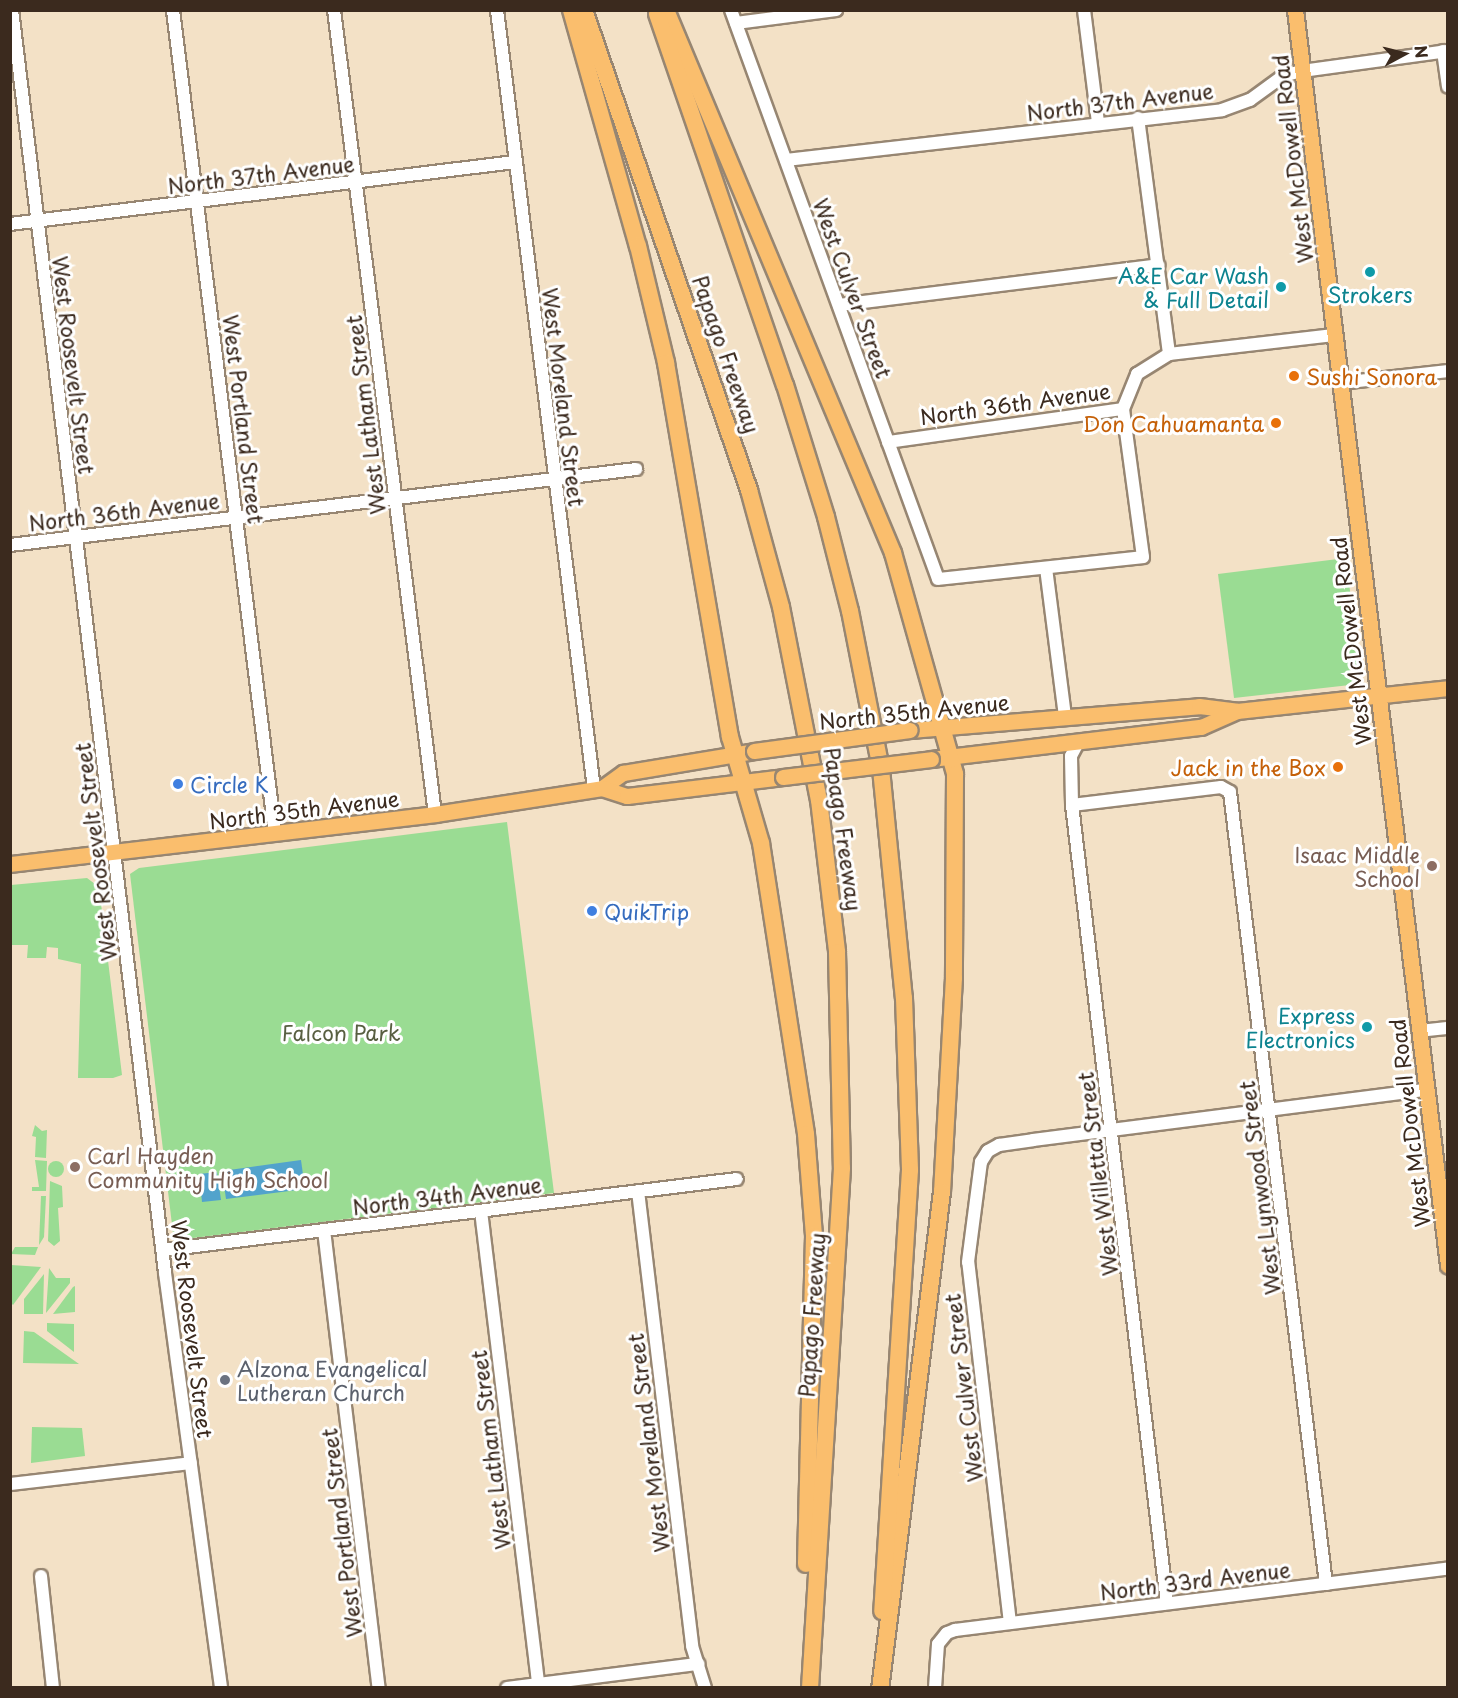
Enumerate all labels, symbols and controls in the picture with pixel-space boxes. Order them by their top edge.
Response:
north arrow [1374,24,1434,84]
text: N [1409,44,1435,60]
street label: West McDowell Road [1267,52,1317,266]
street label: North 37th Avenue [1024,77,1216,125]
street label: North 37th Avenue [165,150,357,198]
street label: West Culver Street [809,194,897,382]
street label: West Roosevelt Street [48,254,100,476]
place label: A&E Car Wash & Full Detail [1117,262,1269,312]
marker: Strokers [1363,265,1377,279]
street label: Papago Freeway [688,271,766,437]
marker: A&E Car Wash & Full Detail [1274,280,1288,294]
place label: Strokers [1327,281,1413,307]
street label: West Moreland Street [538,286,590,508]
street label: West Portland Street [219,313,269,525]
street label: West Latham Street [340,314,390,516]
place label: Sushi Sonora [1306,363,1439,389]
marker: Sushi Sonora [1287,369,1301,383]
street label: North 36th Avenue [917,377,1113,429]
place label: Don Cahuamanta [1083,410,1264,436]
marker: Don Cahuamanta [1269,416,1283,430]
street label: North 36th Avenue [26,487,222,535]
street label: West McDowell Road [1325,534,1375,748]
street label: North 35th Avenue [817,688,1011,734]
street label: West Roosevelt Street [69,741,121,963]
street label: Papago Freeway [820,745,868,913]
place label: Jack in the Box [1169,754,1326,780]
marker: Jack in the Box [1331,760,1345,774]
place label: Circle K [190,771,271,797]
marker: Circle K [171,777,185,791]
street label: North 35th Avenue [207,785,401,833]
place label: Isaac Middle School [1294,841,1420,891]
marker: Isaac Middle School [1425,859,1439,873]
place label: QuikTrip [604,898,689,924]
marker: QuikTrip [585,904,599,918]
place label: Express Electronics [1246,1002,1355,1052]
street label: West McDowell Road [1384,1016,1434,1230]
park label: Falcon Park [282,1019,400,1045]
marker: Express Electronics [1360,1020,1374,1034]
street label: West Willetta Street [1072,1070,1122,1278]
street label: West Lynwood Street [1233,1080,1285,1296]
place label: Carl Hayden Community High School [87,1142,330,1192]
marker: Carl Hayden Community High School [68,1160,82,1174]
street label: North 34th Avenue [350,1171,544,1219]
street label: West Roosevelt Street [167,1218,219,1440]
street label: Papago Freeway [793,1231,829,1399]
street label: West Culver Street [939,1292,987,1484]
street label: West Moreland Street [622,1332,674,1554]
street label: West Latham Street [465,1349,515,1551]
place label: Alzona Evangelical Lutheran Church [237,1355,428,1405]
marker: Alzona Evangelical Lutheran Church [218,1373,232,1387]
street label: West Portland Street [316,1427,366,1639]
street label: North 33rd Avenue [1097,1556,1293,1604]

